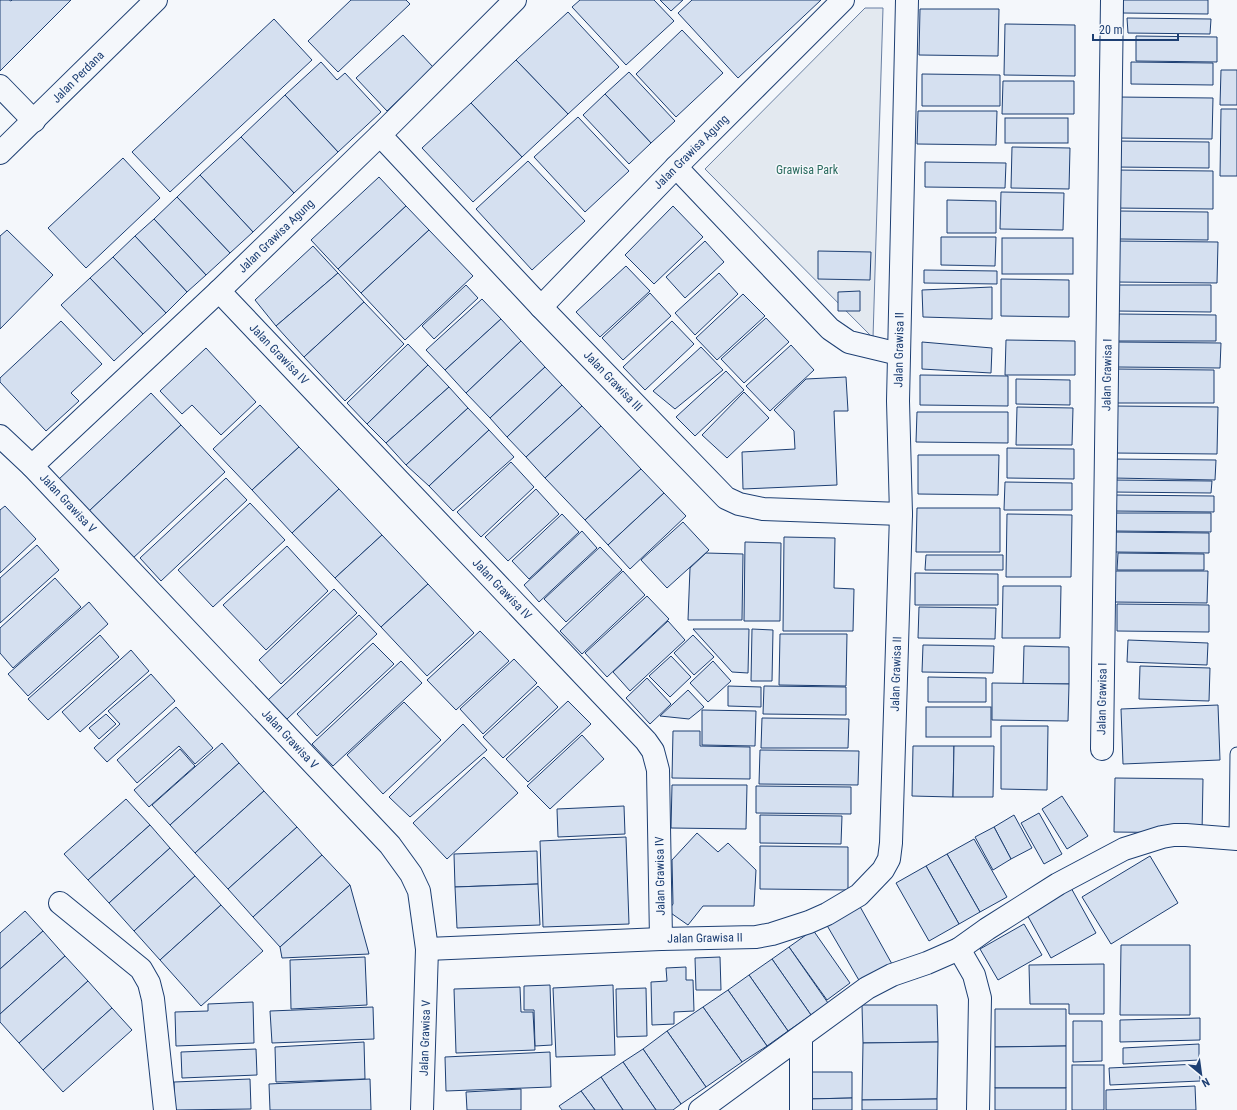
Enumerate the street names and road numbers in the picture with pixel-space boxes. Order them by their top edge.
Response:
street label: Jalan Perdana [49,48,107,106]
street label: Jalan Grawisa Agung [651,112,731,192]
street label: Jalan Grawisa Agung [235,196,317,276]
street label: Jalan Grawisa II [891,312,907,388]
street label: Jalan Grawisa IV [246,321,312,388]
street label: Jalan Grawisa I [1099,339,1115,411]
street label: Jalan Grawisa III [581,348,645,414]
street label: Jalan Grawisa V [37,470,99,536]
street label: Jalan Grawisa IV [469,556,535,623]
street label: Jalan Grawisa II [888,636,904,712]
street label: Jalan Grawisa I [1094,663,1110,735]
street label: Jalan Grawisa V [259,706,321,772]
street label: Jalan Grawisa IV [652,836,668,916]
street label: Jalan Grawisa II [667,930,743,946]
street label: Jalan Grawisa V [417,999,433,1076]

